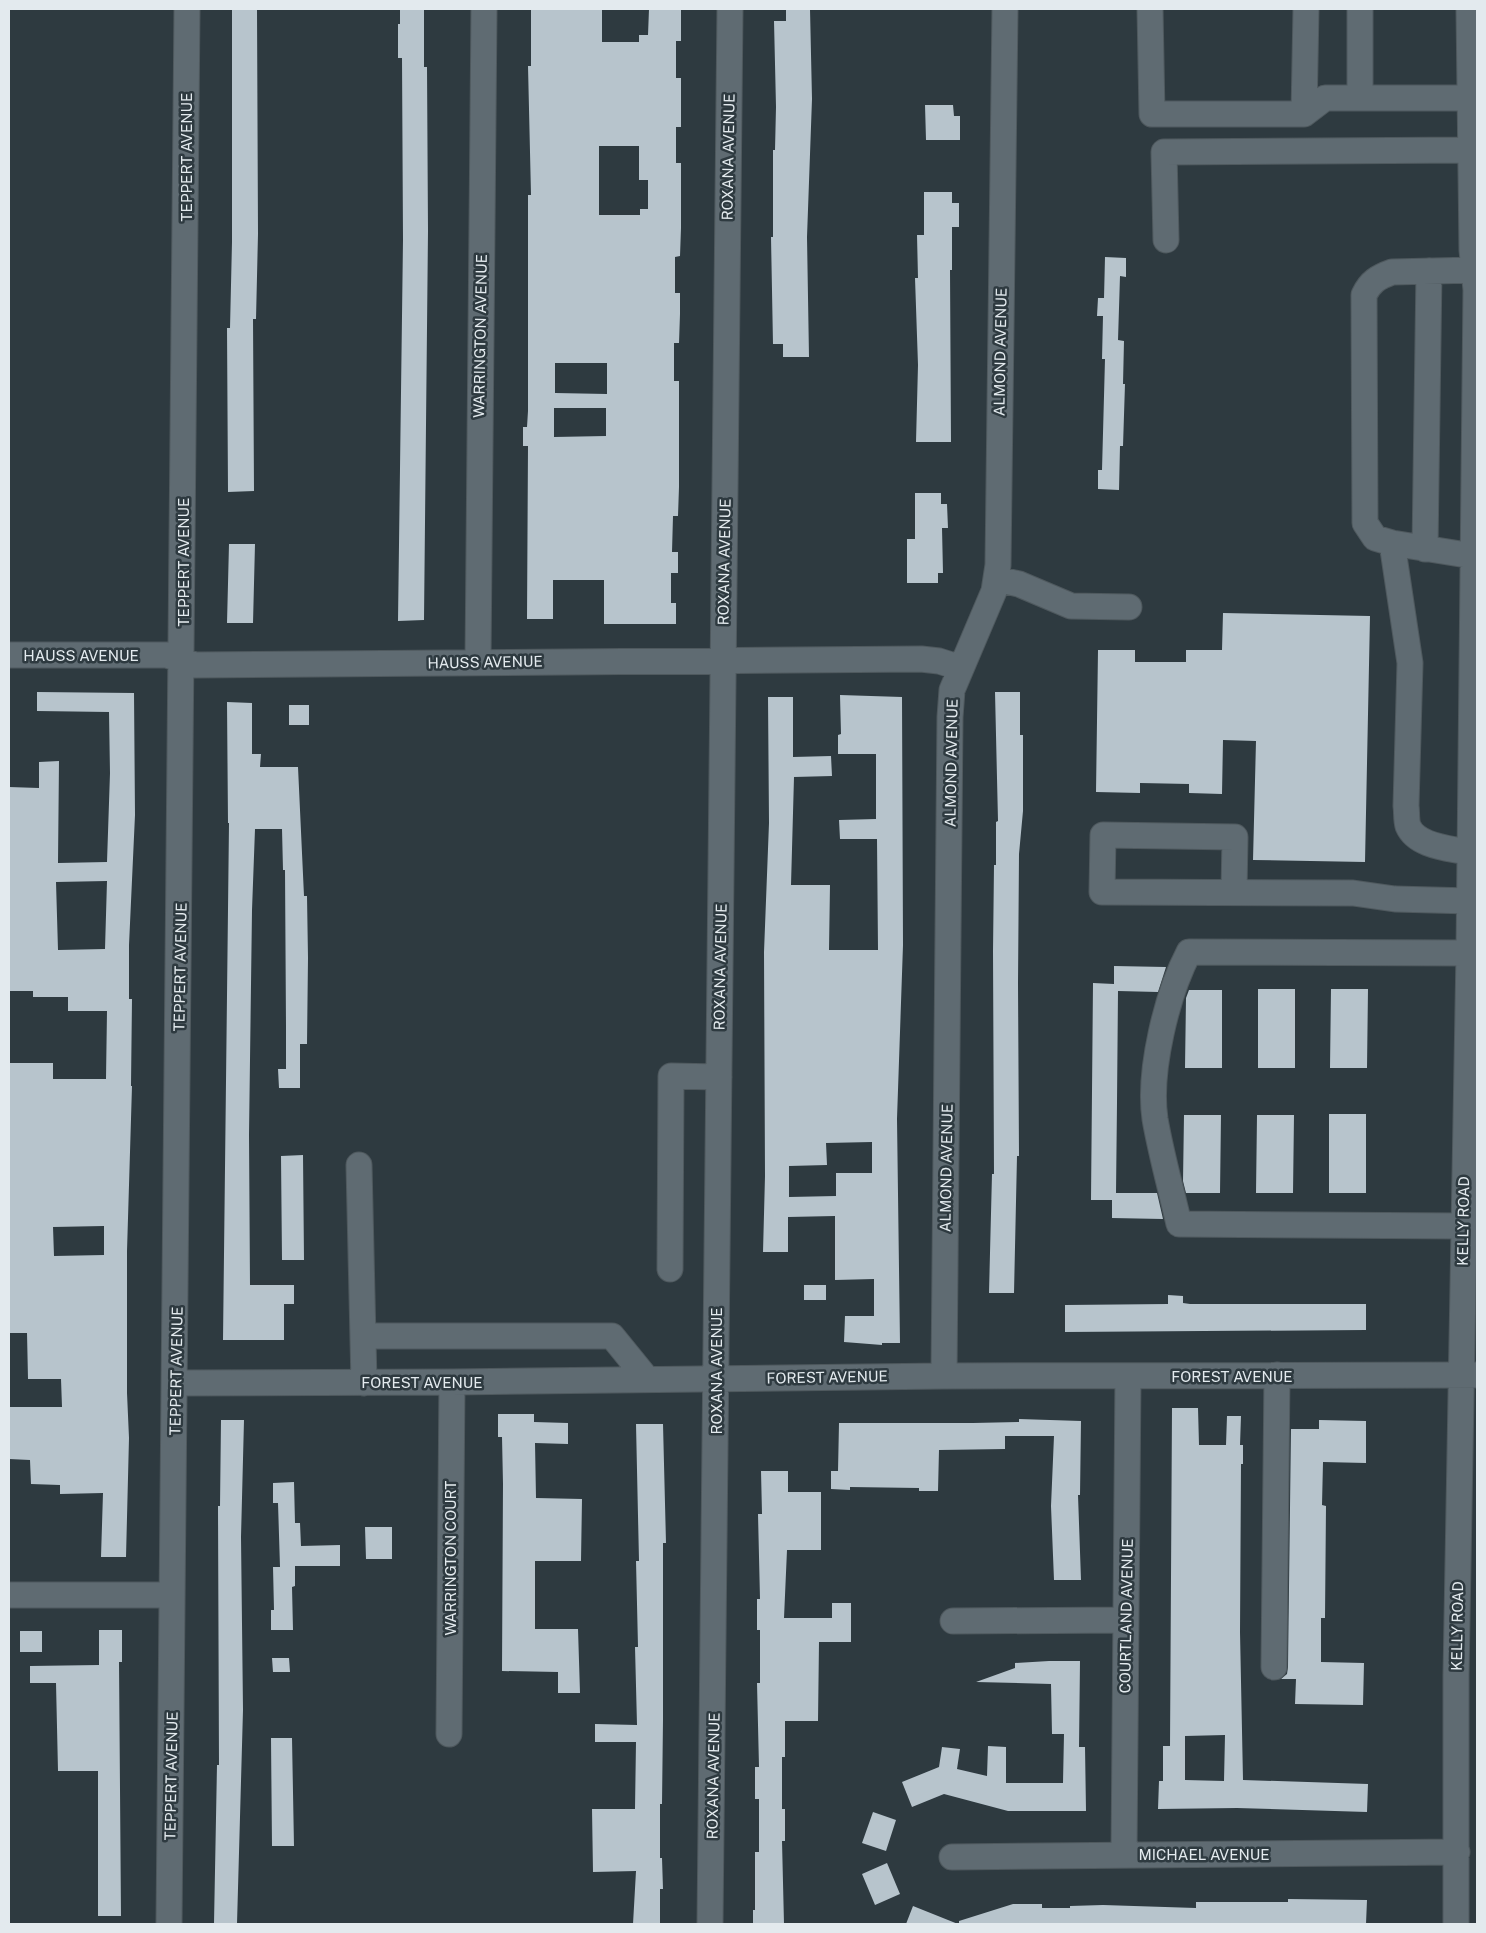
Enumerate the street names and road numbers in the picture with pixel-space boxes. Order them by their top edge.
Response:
street label: TEPPERT AVENUE [178,93,195,221]
street label: ROXANA AVENUE [718,93,738,221]
street label: WARRINGTON AVENUE [470,254,490,418]
street label: ALMOND AVENUE [990,288,1010,416]
street label: TEPPERT AVENUE [175,498,192,626]
street label: ROXANA AVENUE [714,498,734,626]
street label: HAUSS AVENUE [23,647,139,664]
street label: HAUSS AVENUE [427,652,543,672]
street label: ALMOND AVENUE [941,699,961,827]
street label: TEPPERT AVENUE [170,902,190,1032]
street label: ROXANA AVENUE [710,903,730,1031]
street label: ALMOND AVENUE [936,1104,956,1232]
street label: KELLY ROAD [1454,1176,1472,1266]
street label: TEPPERT AVENUE [166,1306,186,1436]
street label: ROXANA AVENUE [708,1308,725,1434]
street label: FOREST AVENUE [766,1367,888,1387]
street label: FOREST AVENUE [1171,1368,1293,1385]
street label: FOREST AVENUE [361,1374,483,1391]
street label: WARRINGTON COURT [442,1481,459,1635]
street label: COURTLAND AVENUE [1116,1538,1136,1694]
street label: KELLY ROAD [1448,1581,1466,1671]
street label: TEPPERT AVENUE [161,1711,181,1841]
street label: ROXANA AVENUE [703,1712,723,1840]
street label: MICHAEL AVENUE [1138,1846,1270,1863]

